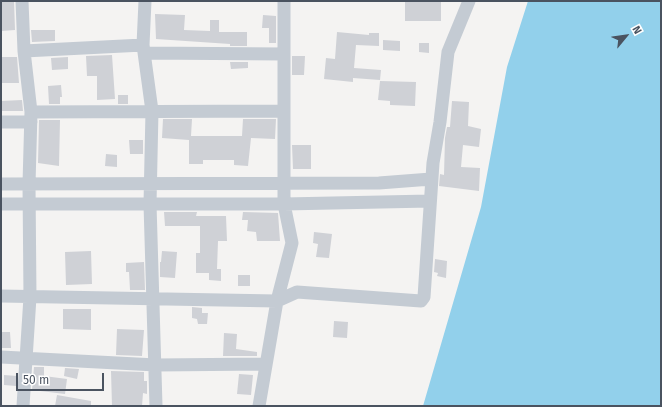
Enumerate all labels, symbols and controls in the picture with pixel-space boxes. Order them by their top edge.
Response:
north arrow [606,16,646,56]
text: N [629,24,644,36]
scale bar [18,365,106,391]
text: 50 m [23,373,49,387]

